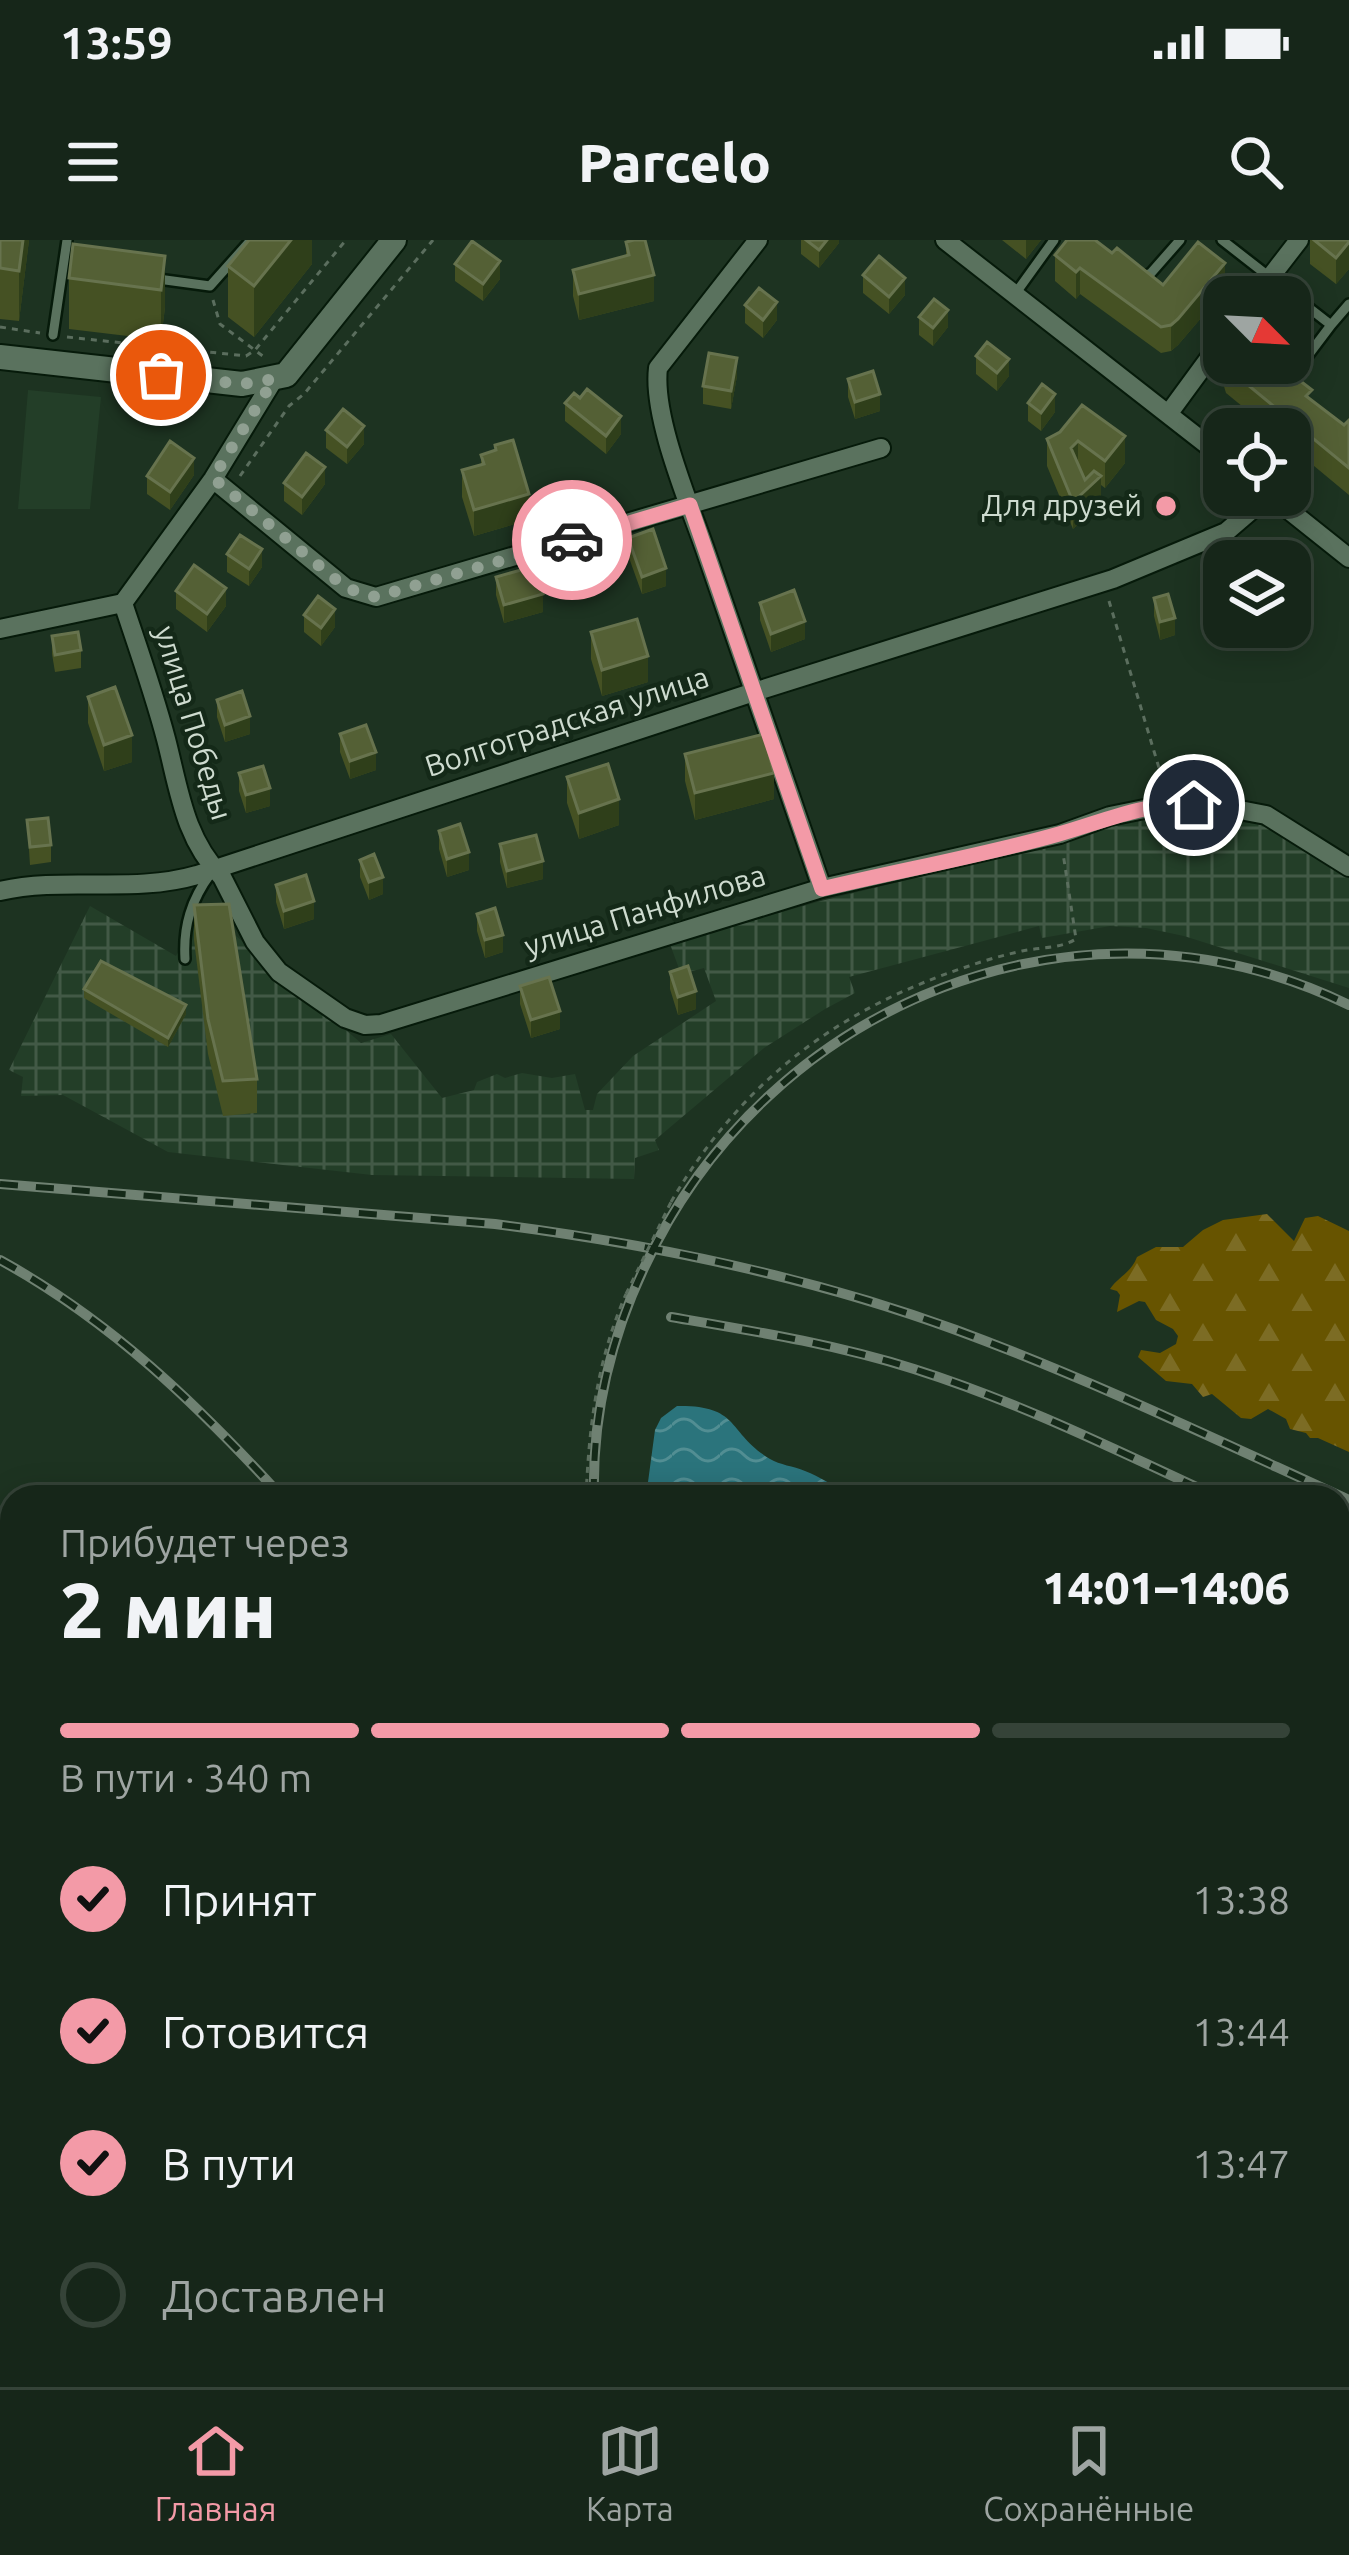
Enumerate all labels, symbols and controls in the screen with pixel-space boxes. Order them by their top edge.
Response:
text: 13:59 [60,17,173,68]
icon: menu [60,129,126,195]
icon: search [1223,129,1289,195]
text: Parcelo [578,132,771,192]
north arrow [1203,276,1311,384]
map controls [1203,276,1311,648]
pin [110,324,212,426]
icon: bag [128,342,194,408]
button: locate [1203,408,1311,516]
courier [512,480,632,600]
place label: Для друзей [982,488,1142,522]
marker: Для друзей [1153,493,1179,519]
icon: car [539,507,605,573]
button: layers [1203,540,1311,648]
street label: улица Победы [148,622,240,824]
street label: Волгоградская улица [421,659,713,783]
pin [1143,754,1245,856]
icon: home [1161,772,1227,838]
street label: улица Панфилова [520,857,769,963]
text: Прибудет через [60,1521,349,1564]
text: 14:01–14:06 [1042,1562,1290,1613]
text: 2 мин [60,1565,277,1653]
text: В пути · 340 m [60,1756,312,1799]
icon: check [60,1866,126,1932]
text: Принят [162,1874,317,1925]
text: 13:38 [1192,1878,1290,1921]
icon: check [60,1998,126,2064]
text: Готовится [162,2006,369,2057]
text: 13:44 [1192,2010,1290,2053]
icon: check [60,2130,126,2196]
text: В пути [162,2138,296,2189]
text: 13:47 [1192,2142,1290,2185]
text: Доставлен [162,2270,387,2321]
tab: Главная [155,2418,276,2527]
tab: Карта [586,2418,674,2527]
tab: Сохранённые [983,2418,1194,2527]

